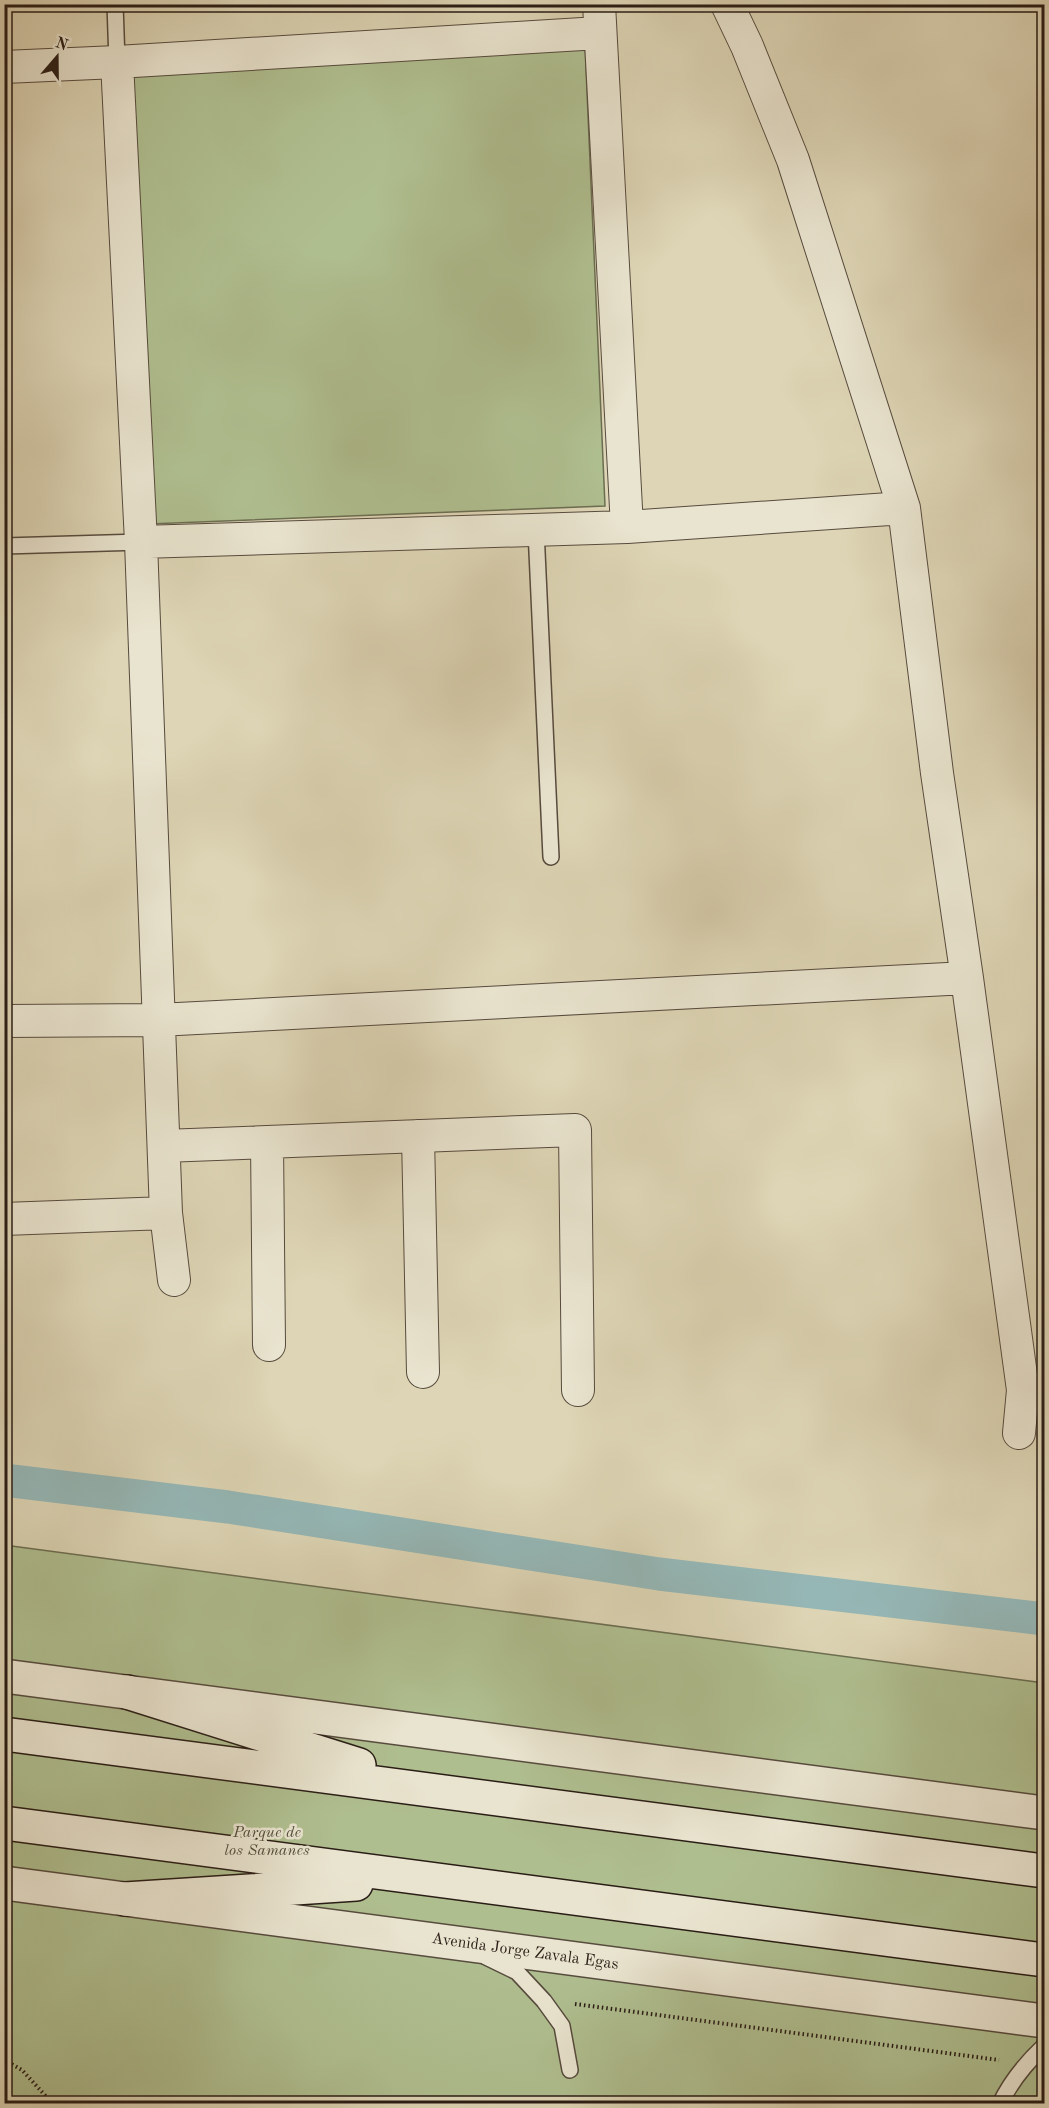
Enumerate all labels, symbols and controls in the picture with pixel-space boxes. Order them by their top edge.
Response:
north arrow [27,27,87,87]
text: N [53,35,71,55]
park label: Parque de los Samanes [224,1825,310,1859]
street label: Avenida Jorge Zavala Egas [431,1931,620,1973]

